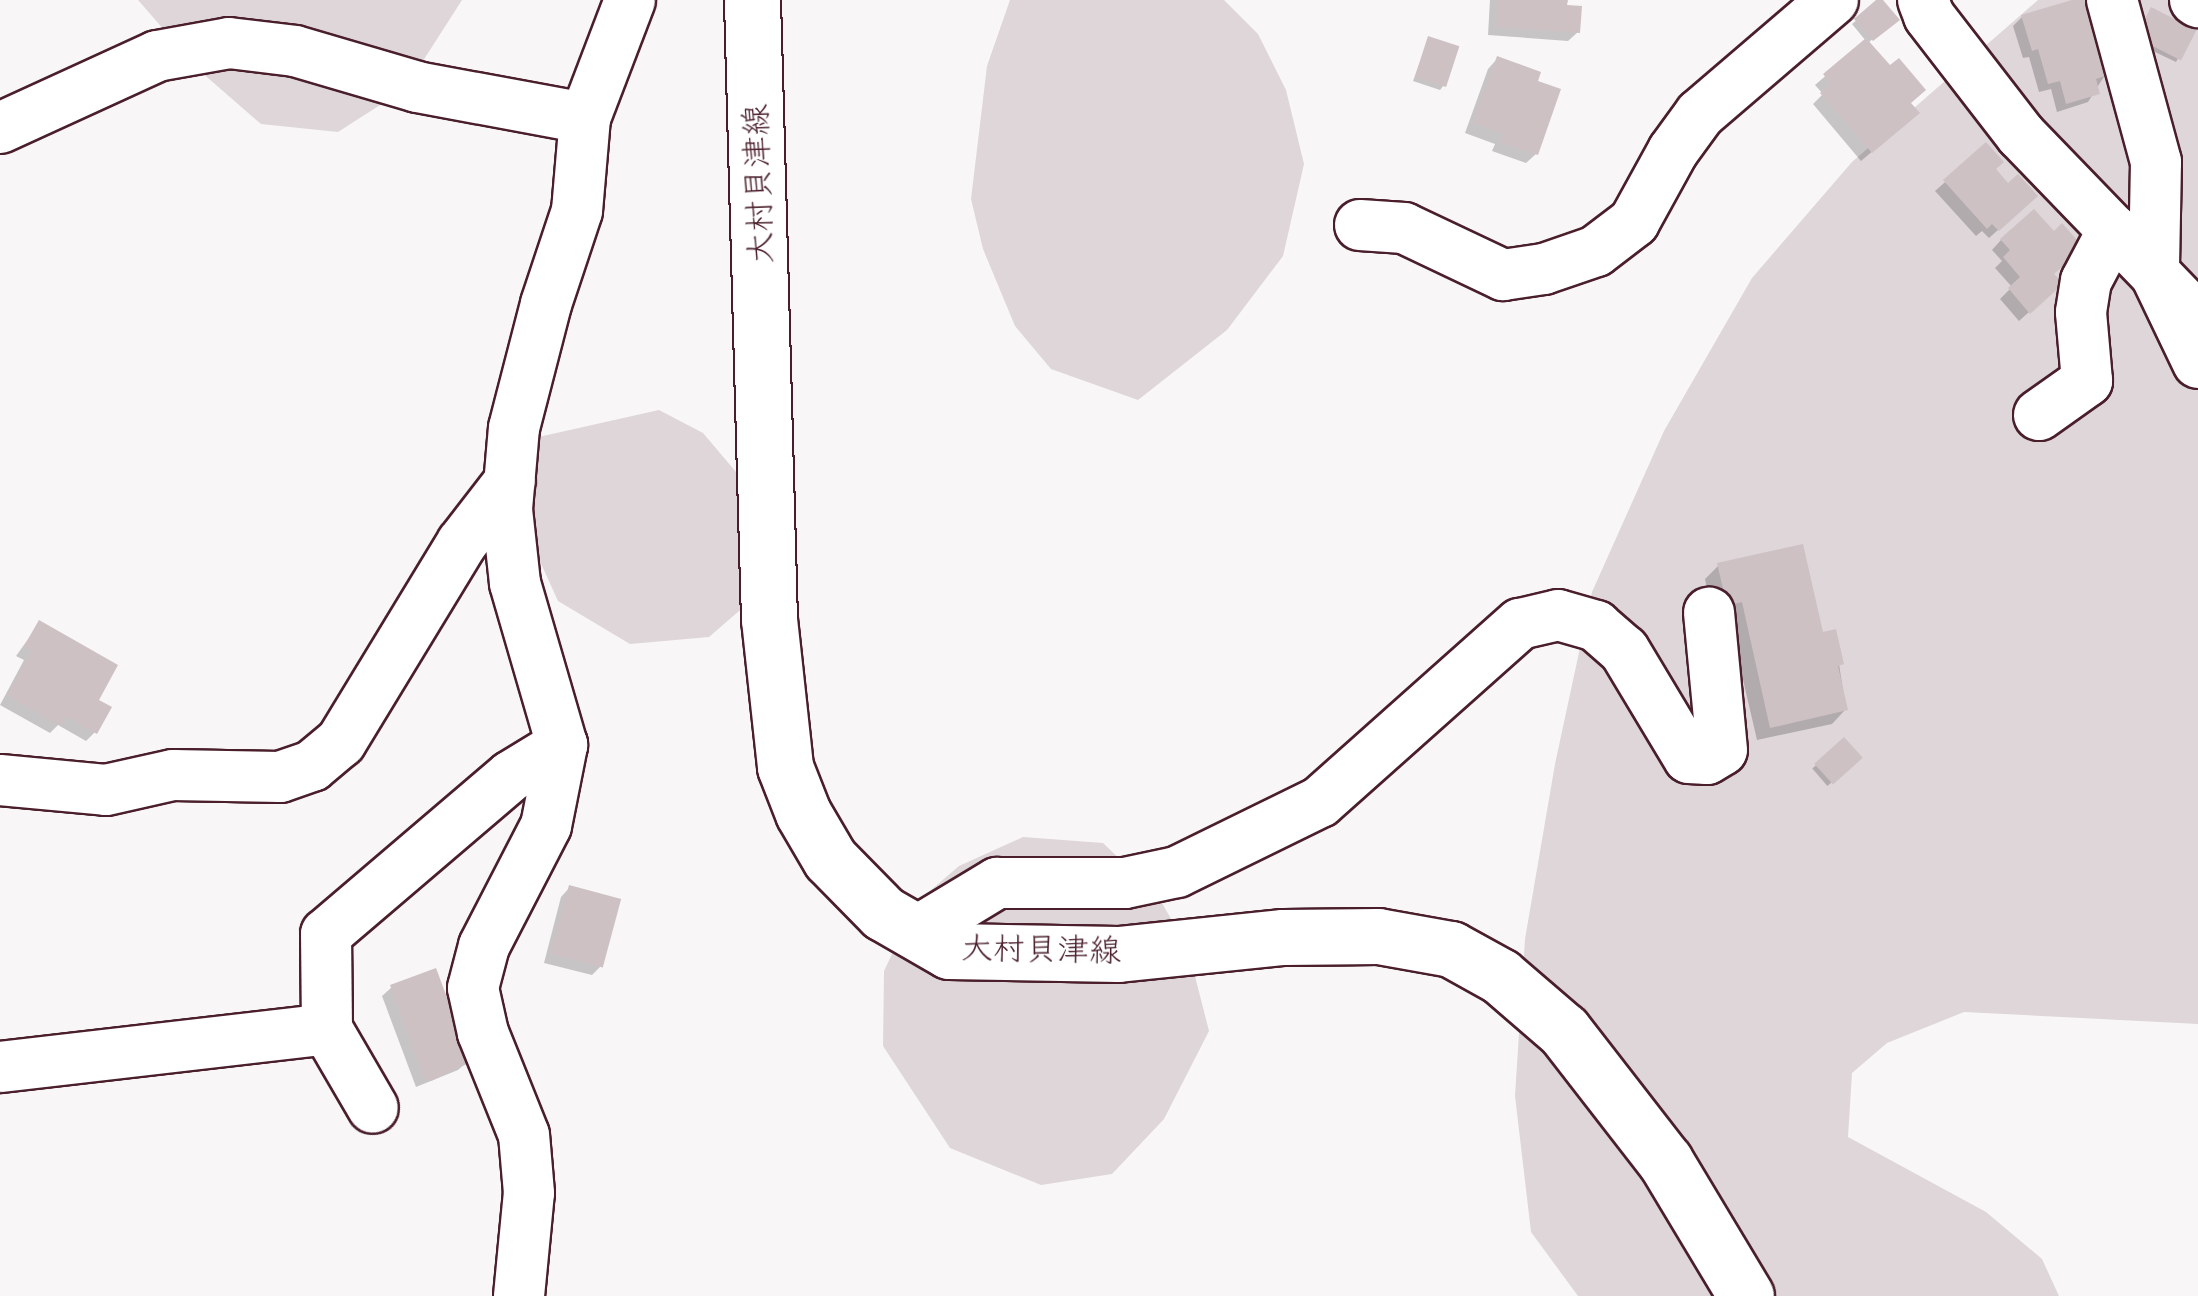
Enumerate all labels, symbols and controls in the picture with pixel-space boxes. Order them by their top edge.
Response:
street label: 大村貝津線 [737,103,781,265]
street label: 大村貝津線 [961,929,1121,971]

